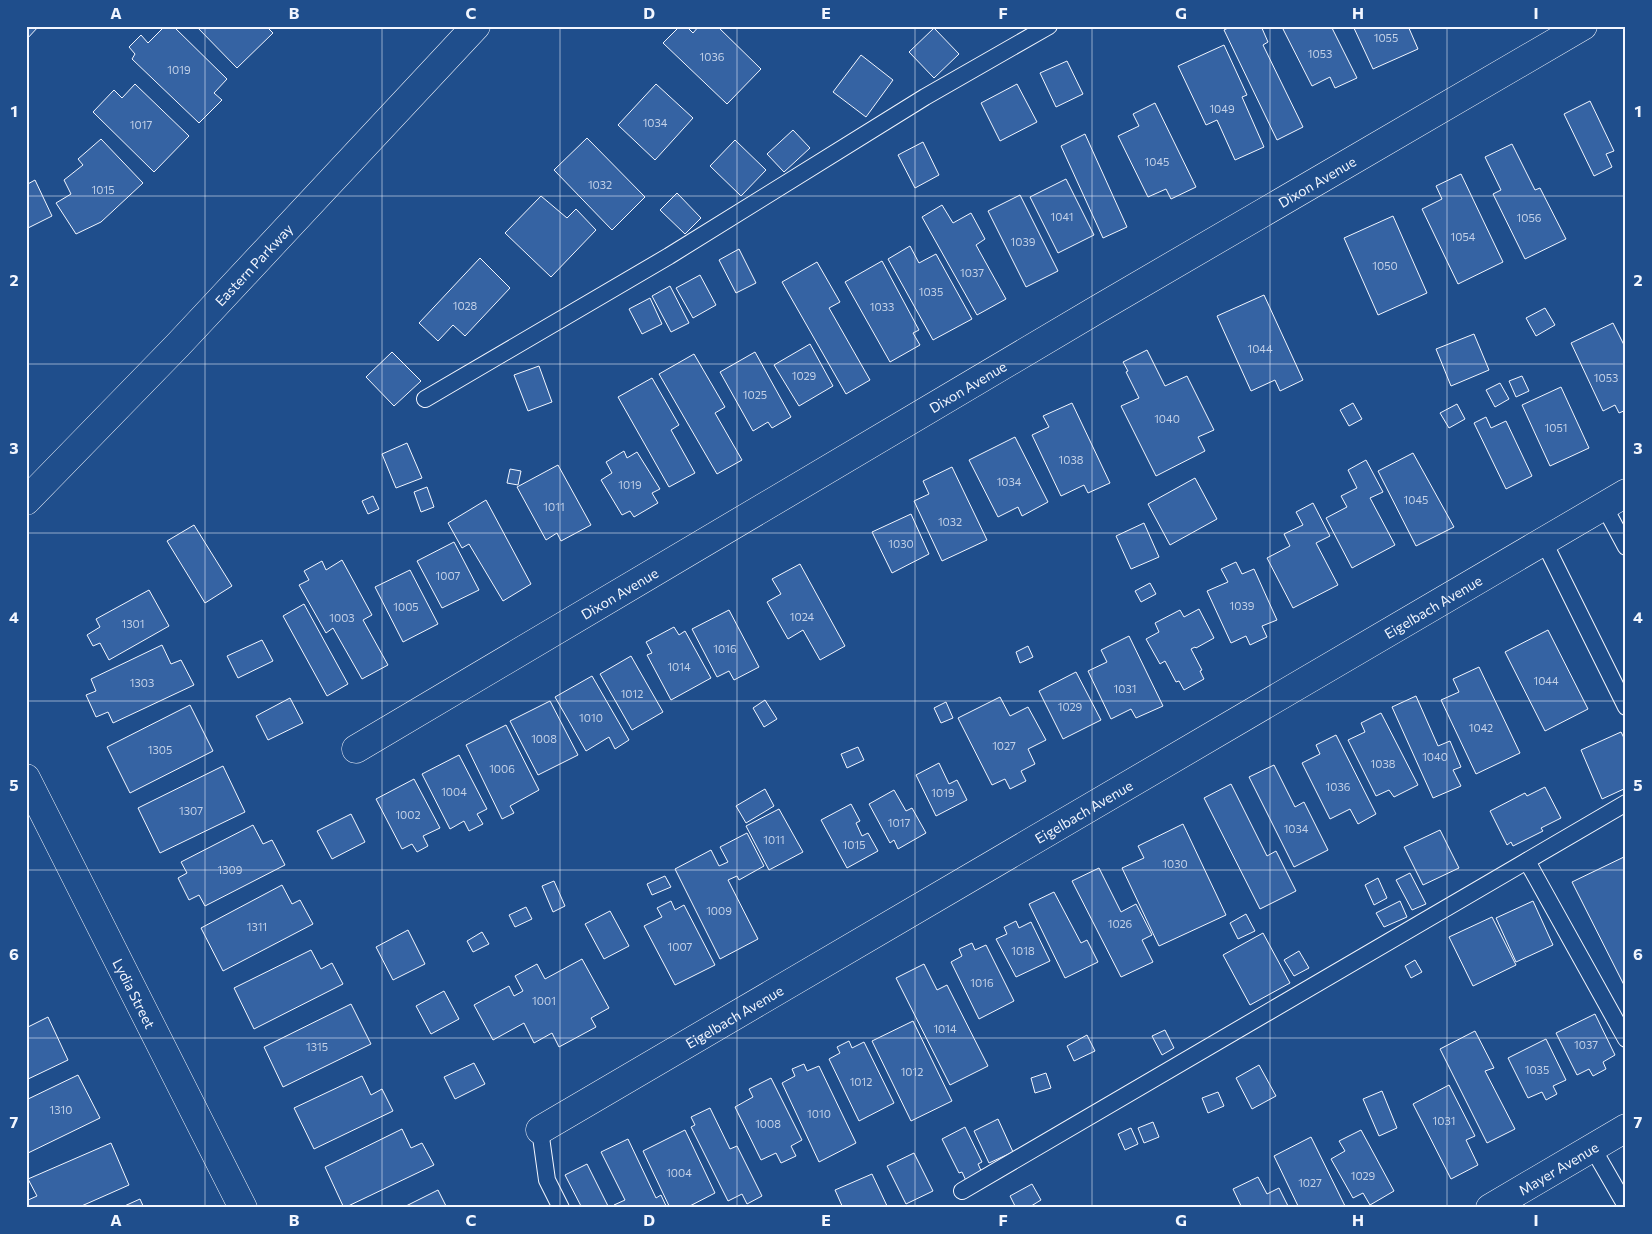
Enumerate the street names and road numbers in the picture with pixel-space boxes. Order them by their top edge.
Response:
street label: Dixon Avenue [1275,152,1359,211]
street label: Eastern Parkway [211,220,296,309]
street label: Dixon Avenue [926,357,1009,416]
street label: Dixon Avenue [578,563,661,622]
street label: Eigelbach Avenue [1381,571,1485,642]
street label: Eigelbach Avenue [1032,776,1135,846]
street label: Lydia Street [110,955,159,1031]
street label: Eigelbach Avenue [682,981,786,1051]
street label: Mayer Avenue [1515,1138,1601,1198]

